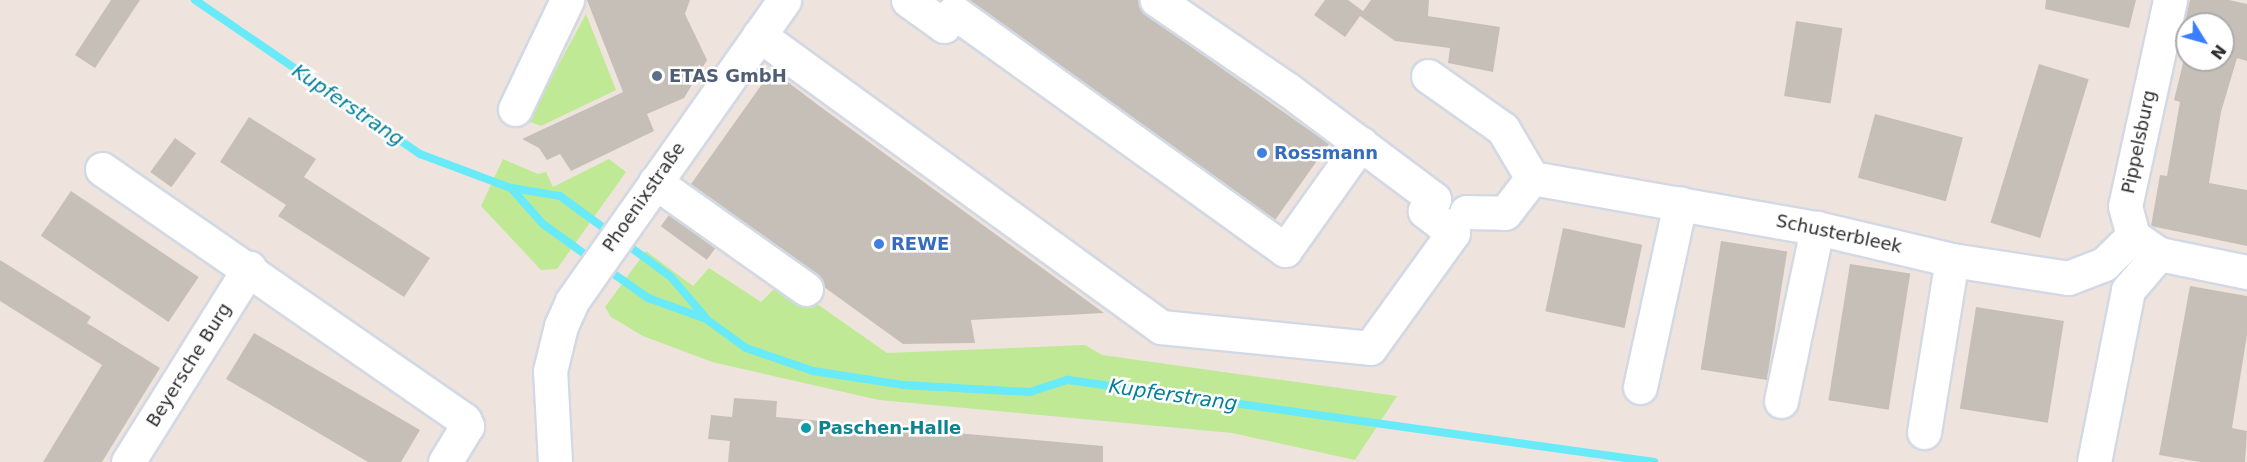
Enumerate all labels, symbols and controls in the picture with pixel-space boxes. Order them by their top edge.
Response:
north arrow [2175,12,2235,72]
text: N [2207,41,2230,63]
water label: Kupferstrang [288,59,408,151]
place label: ETAS GmbH [669,65,787,87]
marker: ETAS GmbH [650,69,664,83]
street label: Pippelsburg [2118,88,2160,196]
street label: Phoenixstraße [598,138,690,256]
place label: Rossmann [1274,142,1378,164]
marker: Rossmann [1255,146,1269,160]
street label: Schusterbleek [1774,210,1904,258]
place label: REWE [891,233,949,255]
marker: REWE [872,237,886,251]
street label: Beyersche Burg [142,299,236,431]
water label: Kupferstrang [1107,374,1239,416]
place label: Paschen-Halle [818,417,961,439]
marker: Paschen-Halle [799,421,813,435]

